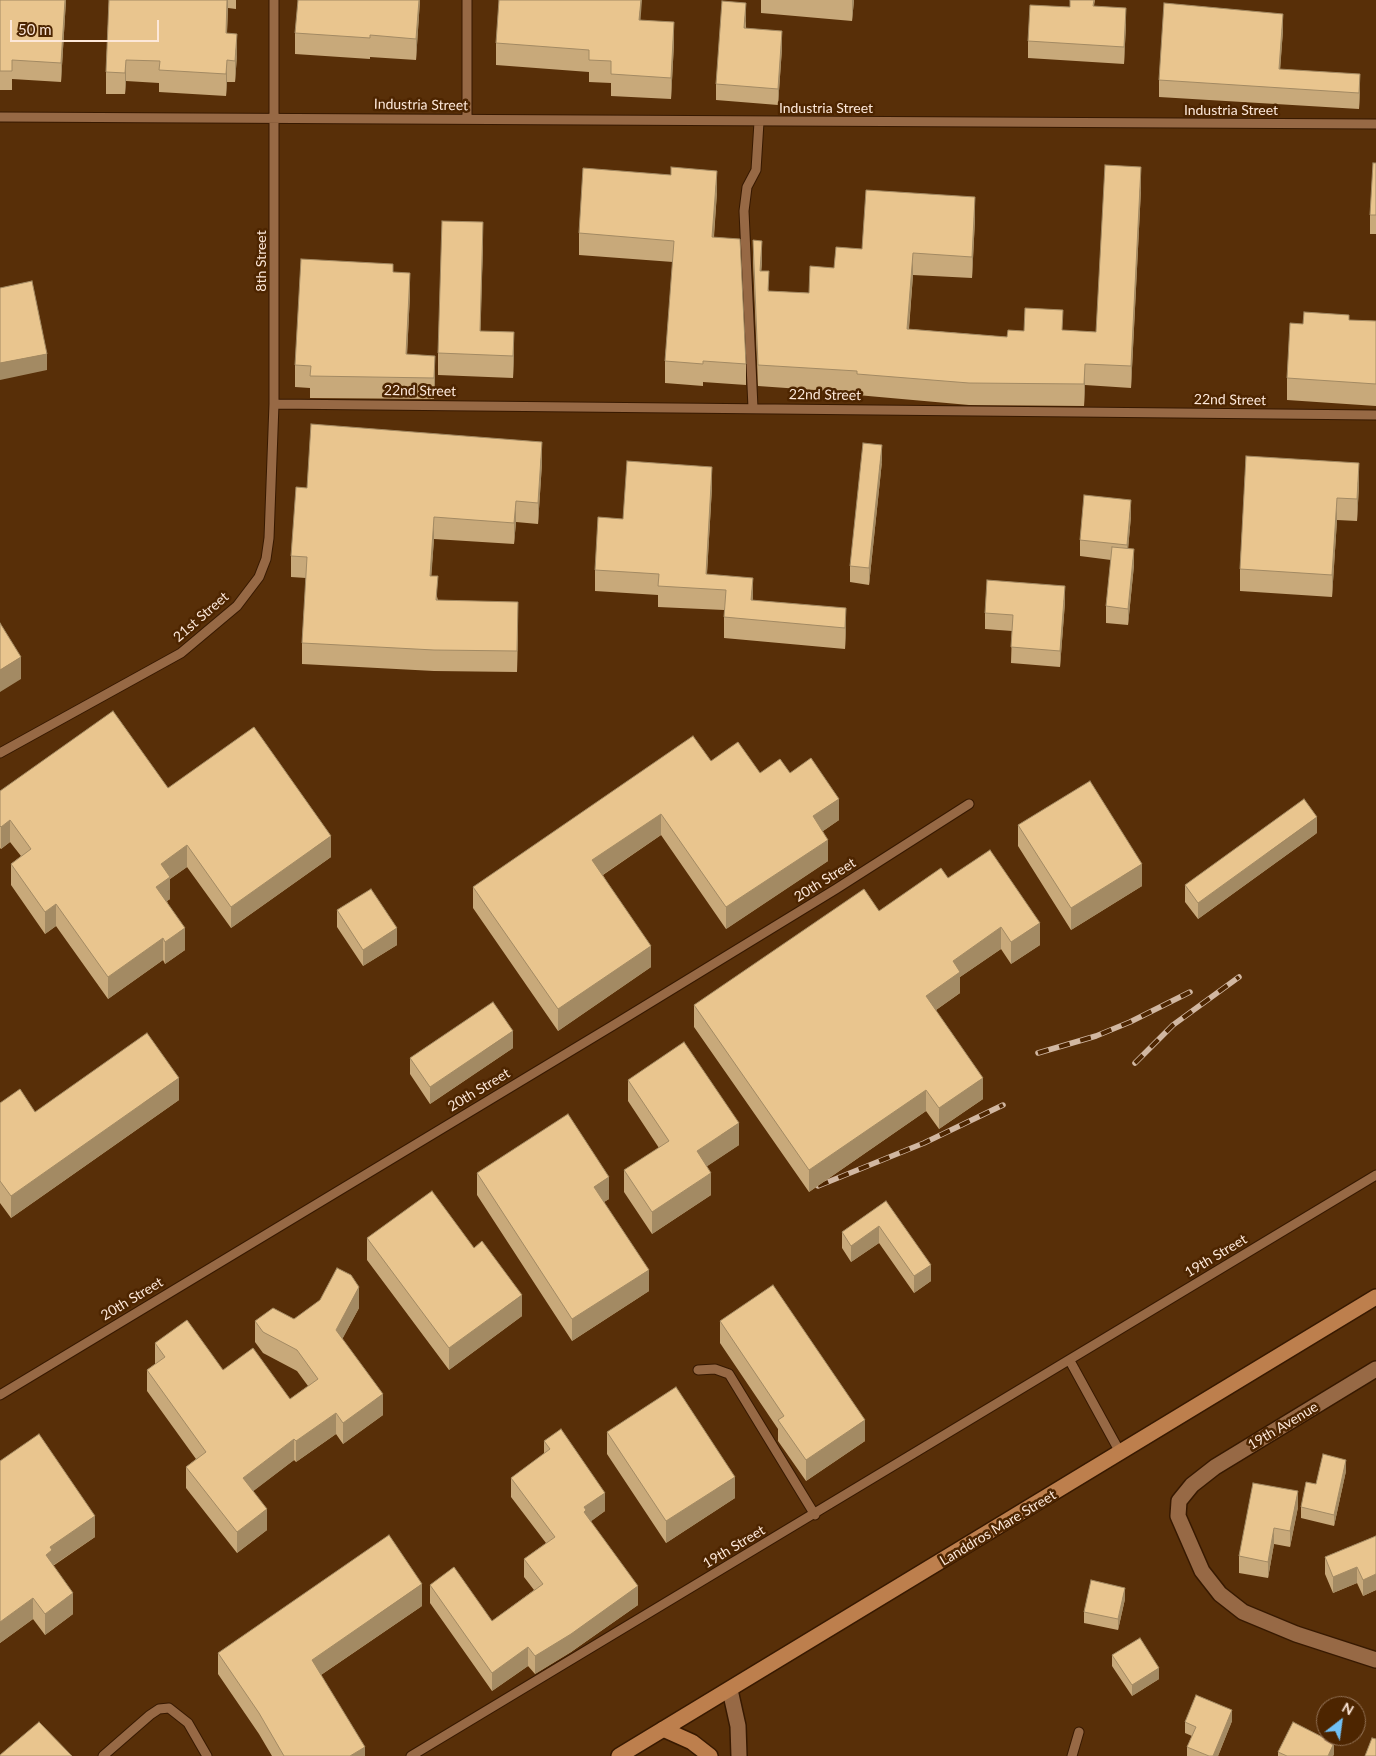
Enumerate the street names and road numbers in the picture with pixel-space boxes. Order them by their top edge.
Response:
street label: Industria Street [374,96,468,114]
street label: Industria Street [779,100,873,116]
street label: Industria Street [1184,102,1278,118]
street label: 8th Street [253,230,269,292]
street label: 22nd Street [384,382,456,400]
street label: 22nd Street [789,386,861,404]
street label: 22nd Street [1194,391,1266,409]
street label: 21st Street [170,588,232,646]
street label: 20th Street [791,854,859,906]
street label: 20th Street [445,1065,513,1115]
street label: 19th Street [1182,1231,1250,1281]
street label: 20th Street [98,1274,166,1324]
street label: 19th Avenue [1245,1398,1321,1454]
street label: Landdros Mare Street [937,1487,1059,1569]
street label: 19th Street [700,1522,768,1572]

